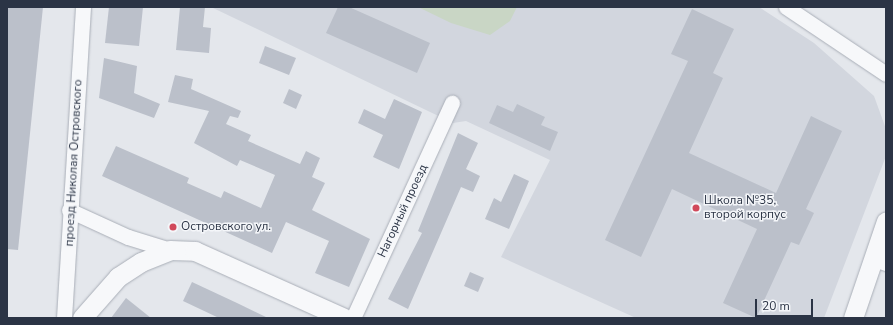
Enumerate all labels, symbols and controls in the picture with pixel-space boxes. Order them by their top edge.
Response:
street label: проезд Николая Островского [62,79,86,247]
street label: Нагорный проезд [375,162,431,260]
place label: Школа №35, второй корпус [704,194,786,222]
marker: Школа №35, второй корпус [691,203,701,213]
place label: Островского ул. [181,220,271,234]
marker: Островского ул. [168,222,178,232]
scale bar [757,291,815,317]
text: 20 m [762,298,790,314]

